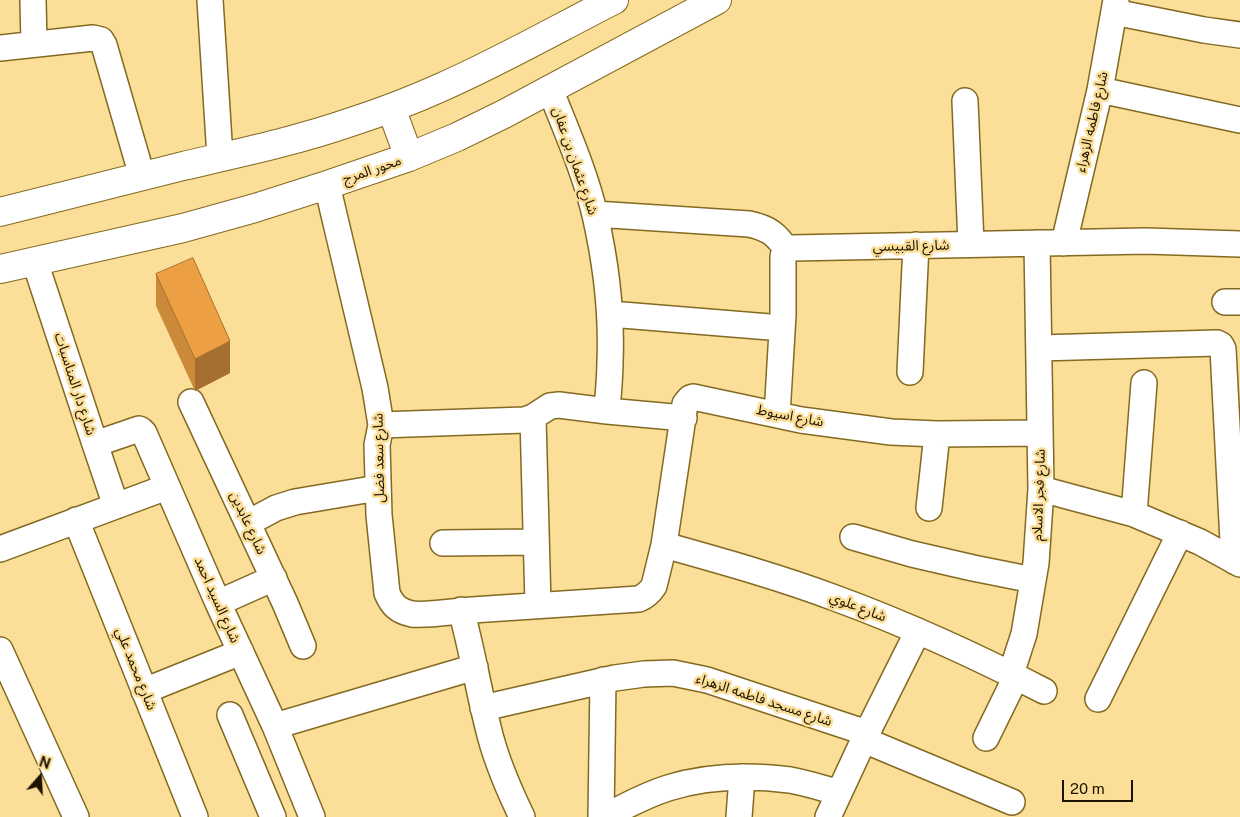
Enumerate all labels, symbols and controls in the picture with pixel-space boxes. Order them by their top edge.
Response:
street label: شارع فاطمه الزهراء [1072,70,1112,174]
street label: شارع عثمان بن عفان [549,105,601,217]
street label: محور المرج [340,152,404,188]
street label: شارع القبيسي [872,237,950,255]
street label: شارع دار المناسبات [50,331,100,437]
street label: شارع اسيوط [755,401,825,431]
street label: شارع سعد فضل [370,413,388,503]
street label: شارع فجر الاسلام [1029,449,1049,541]
street label: شارع عابدين [226,489,270,557]
street label: شارع السيد احمد [190,554,244,646]
street label: شارع علوي [827,589,889,625]
street label: شارع محمد علي [112,625,160,713]
street label: شارع مسجد فاطمه الزهراء [694,670,834,730]
north arrow [15,752,65,802]
text: N [37,753,53,772]
scale bar [1065,770,1136,802]
text: 20 m [1070,780,1105,797]

